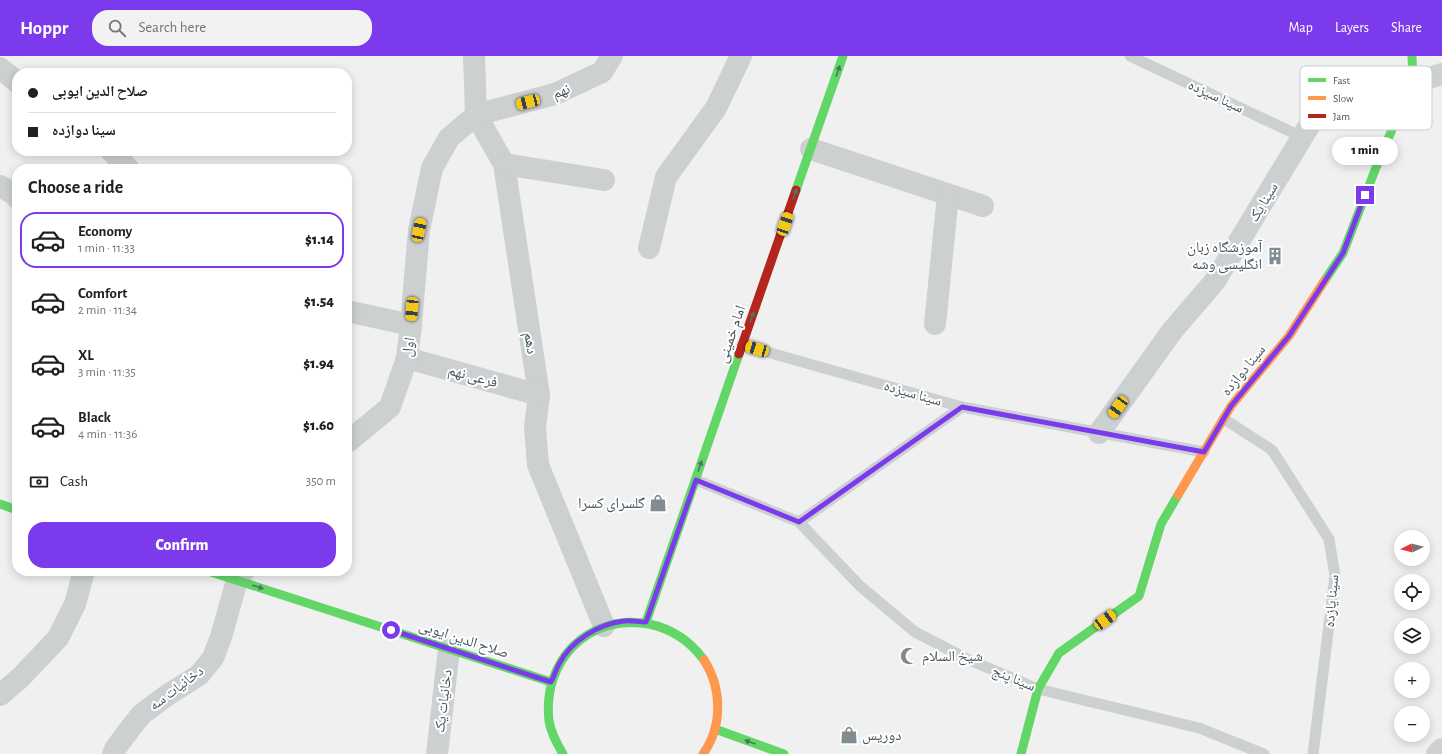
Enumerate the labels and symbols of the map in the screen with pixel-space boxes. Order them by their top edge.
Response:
one-way arrow [835,65,841,77]
legend [1300,66,1432,130]
text: Fast [1333,75,1351,86]
street label: سینا سیزده [1185,77,1246,117]
street label: نهم [550,81,573,104]
car [515,93,541,111]
text: Slow [1333,93,1354,104]
text: Jam [1333,111,1350,122]
callout: 1 min [1332,137,1398,165]
street label: سینا یک [1246,180,1281,225]
route end [1356,186,1374,204]
one-way arrow [793,188,799,200]
car [775,211,795,237]
car [411,217,427,243]
place label: آموزشگاه زبان انگلیسی وشه [1187,239,1263,274]
building icon: آموزشگاه زبان انگلیسی وشه [1265,246,1285,266]
car [405,297,419,321]
street label: امام خمینی [715,303,750,366]
one-way arrow [750,310,756,322]
street label: دهم [519,331,540,355]
street label: اول [399,336,420,358]
car [744,340,770,358]
street label: سینا دوازده [1218,342,1269,399]
street label: فرعی نهم [446,363,499,392]
street label: سینا سیزده [882,378,944,410]
car [1106,394,1130,420]
one-way arrow [698,460,704,472]
shop icon: گلسرای کسرا [648,493,668,513]
place label: گلسرای کسرا [578,496,645,513]
north arrow [1394,530,1430,566]
street label: سینا یازده [1322,574,1342,628]
one-way arrow [252,584,264,590]
car [1092,608,1118,632]
street label: صلاح الدین ایوبی [416,618,511,663]
route start [382,621,400,639]
mosque icon: شیخ السلام [899,646,919,666]
place label: شیخ السلام [922,649,983,666]
street label: دخانیات سه [146,663,206,714]
street label: سینا پنج [989,663,1038,696]
street label: دخانیات یک [432,669,455,734]
shop icon: دوریس [839,725,859,745]
place label: دوریس [862,728,901,745]
one-way arrow [743,738,755,744]

